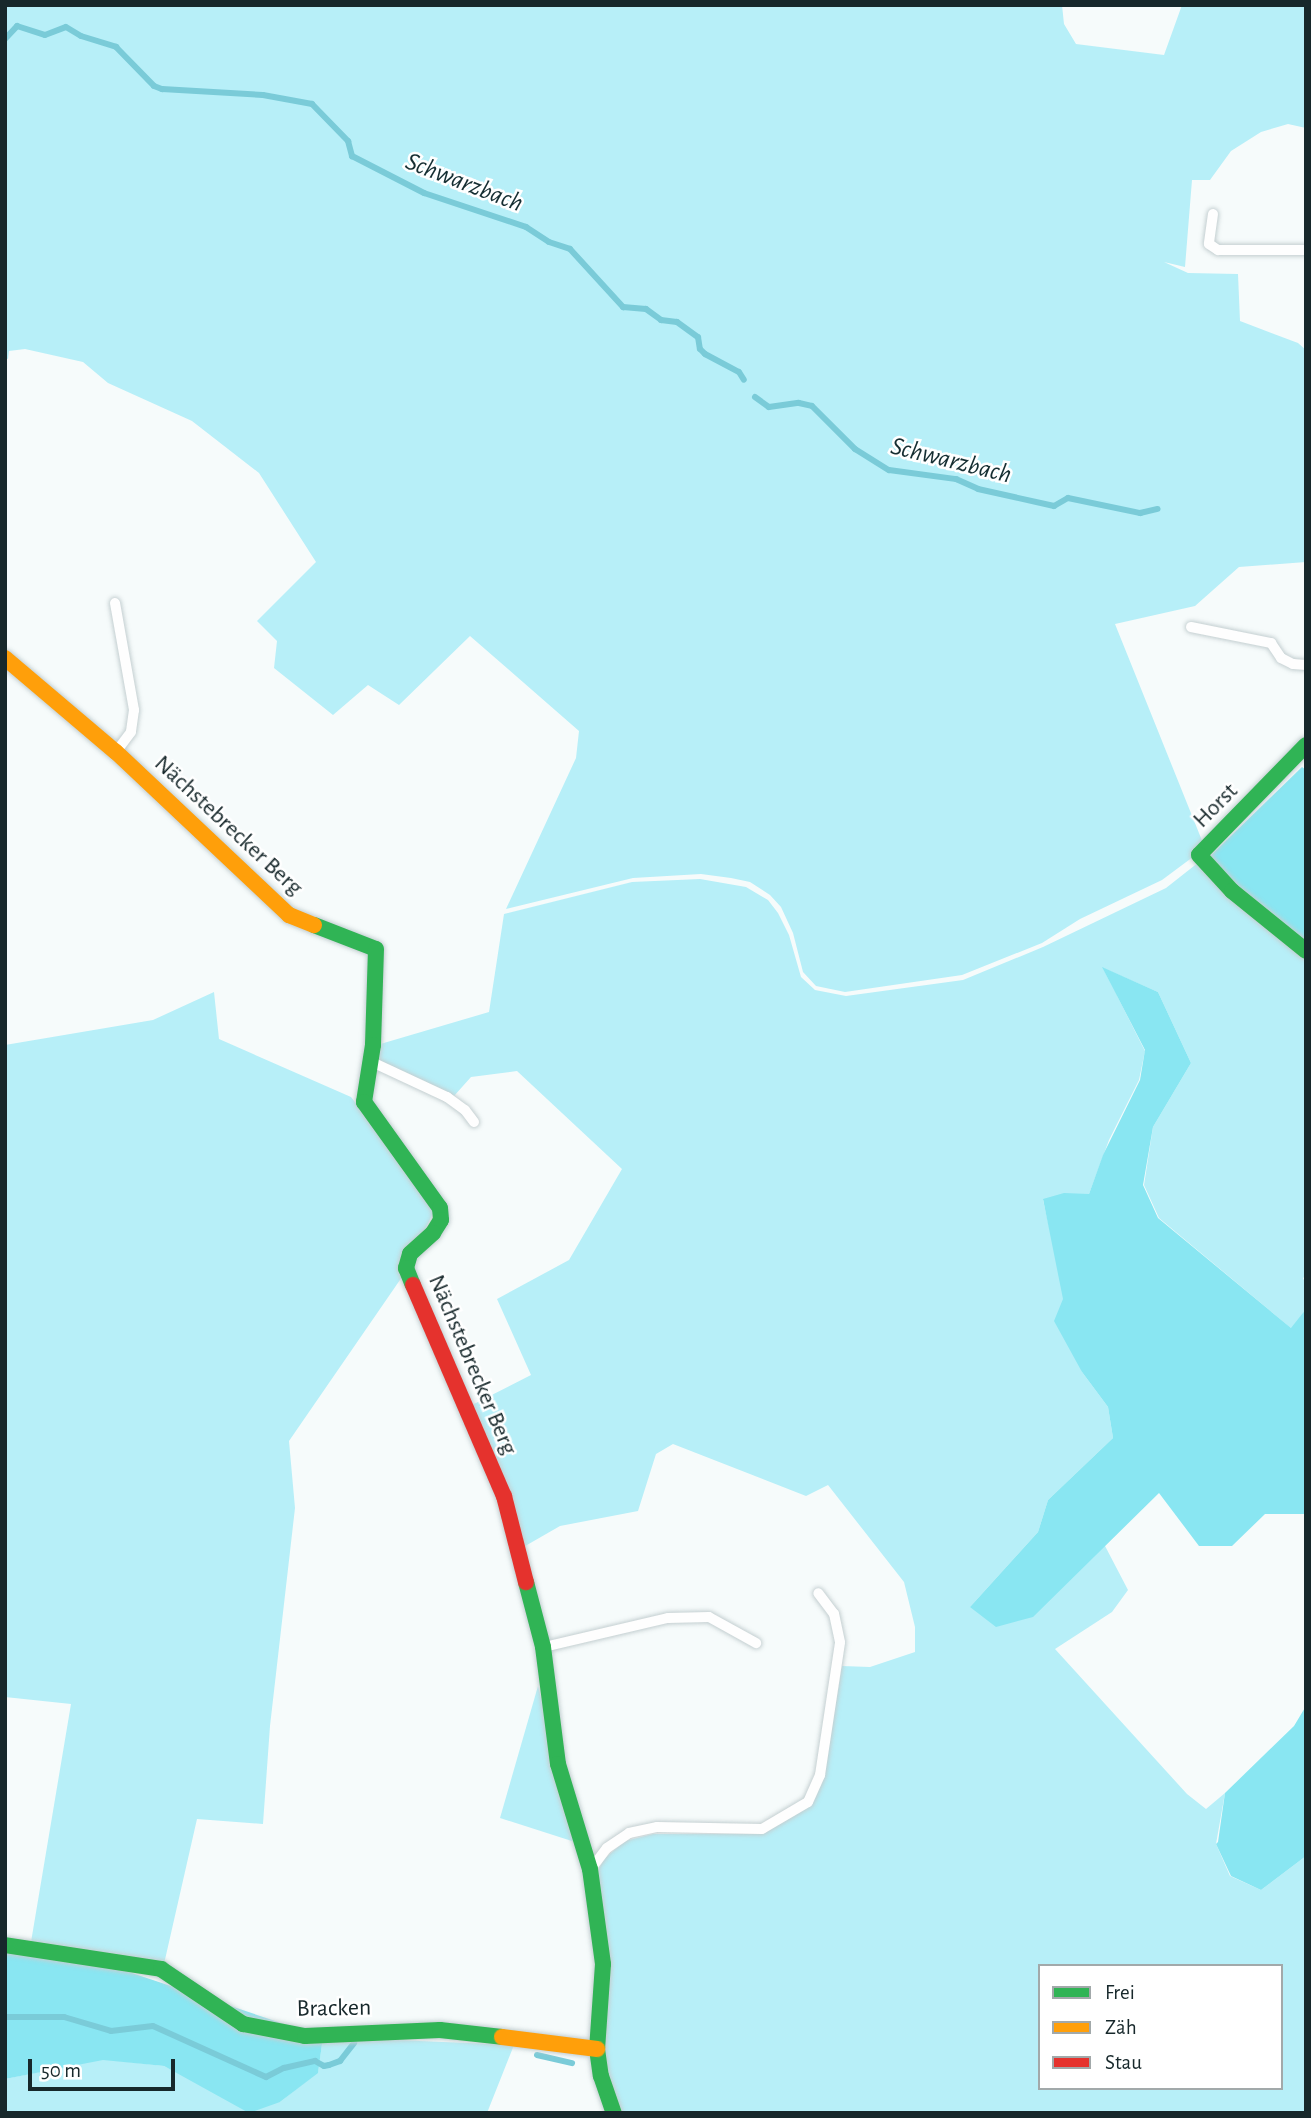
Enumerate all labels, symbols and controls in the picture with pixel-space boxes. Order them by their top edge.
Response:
water label: Schwarzbach [401,146,527,220]
water label: Schwarzbach [887,431,1015,491]
street label: Nächstebrecker Berg [148,750,308,902]
street label: Horst [1188,778,1244,834]
street label: Nächstebrecker Berg [421,1271,523,1459]
legend [1038,1964,1283,2090]
text: Frei [1105,1982,1135,2003]
street label: Bracken [297,1994,371,2024]
text: Zäh [1105,2017,1137,2038]
scale bar [32,2044,178,2088]
text: Stau [1105,2052,1142,2073]
text: 50 m [41,2060,81,2081]

